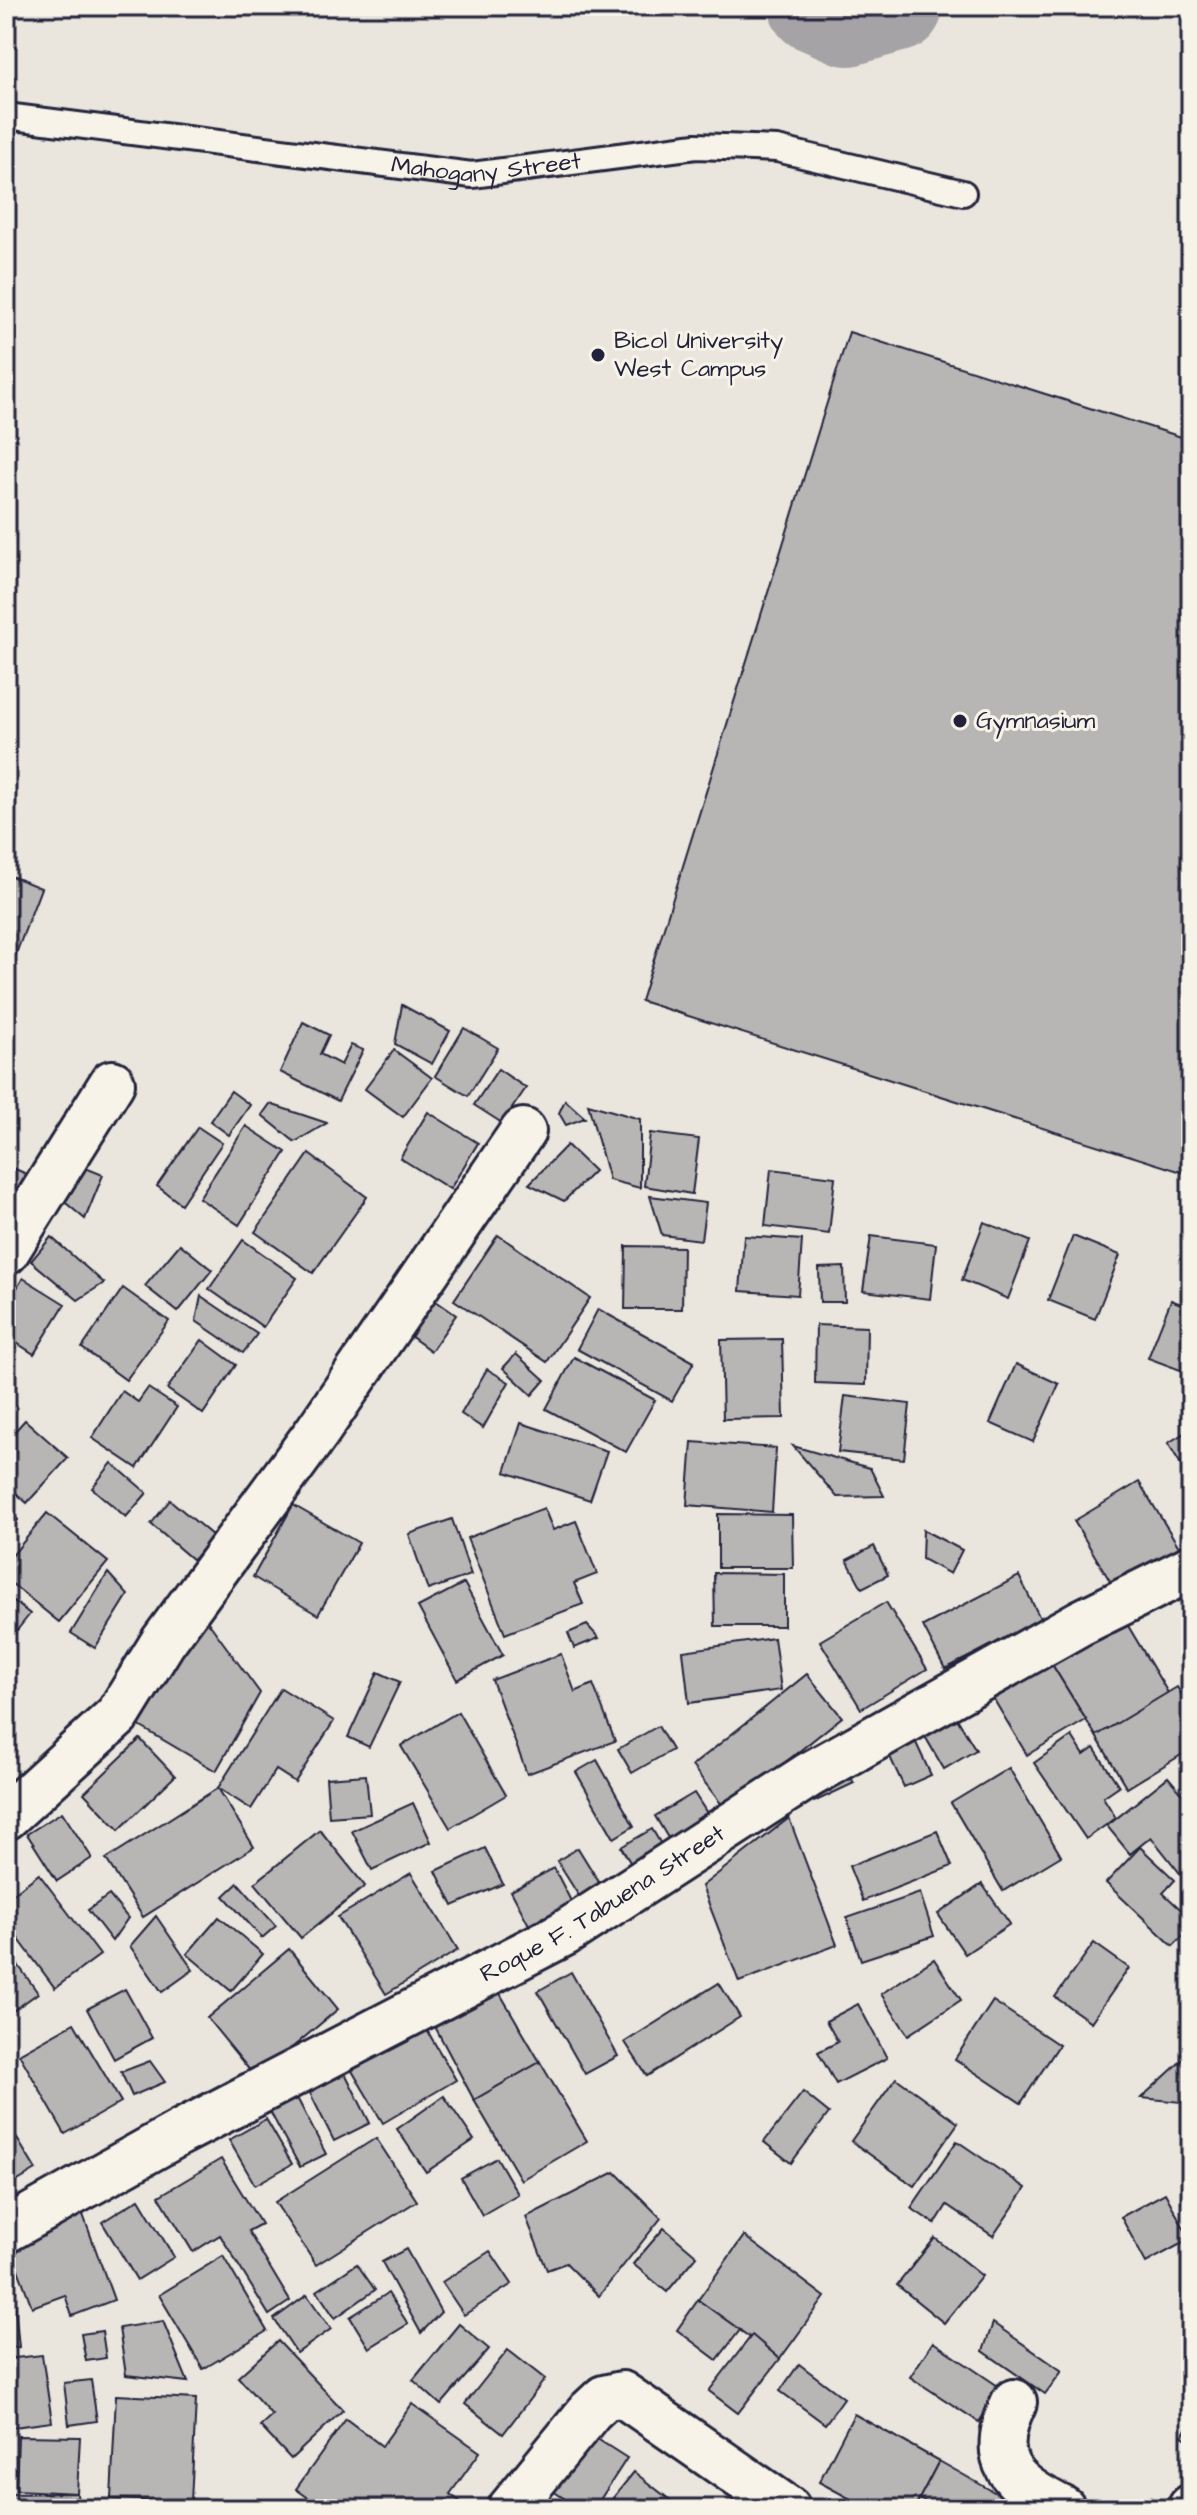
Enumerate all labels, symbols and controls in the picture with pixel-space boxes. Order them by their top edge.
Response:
street label: Mahogany Street [389,144,583,192]
place label: Bicol University West Campus [614,324,783,386]
marker: Bicol University West Campus [589,346,607,364]
place label: Gymnasium [976,704,1096,739]
marker: Gymnasium [951,712,969,730]
street label: Roque F. Tabuena Street [474,1817,732,1991]

